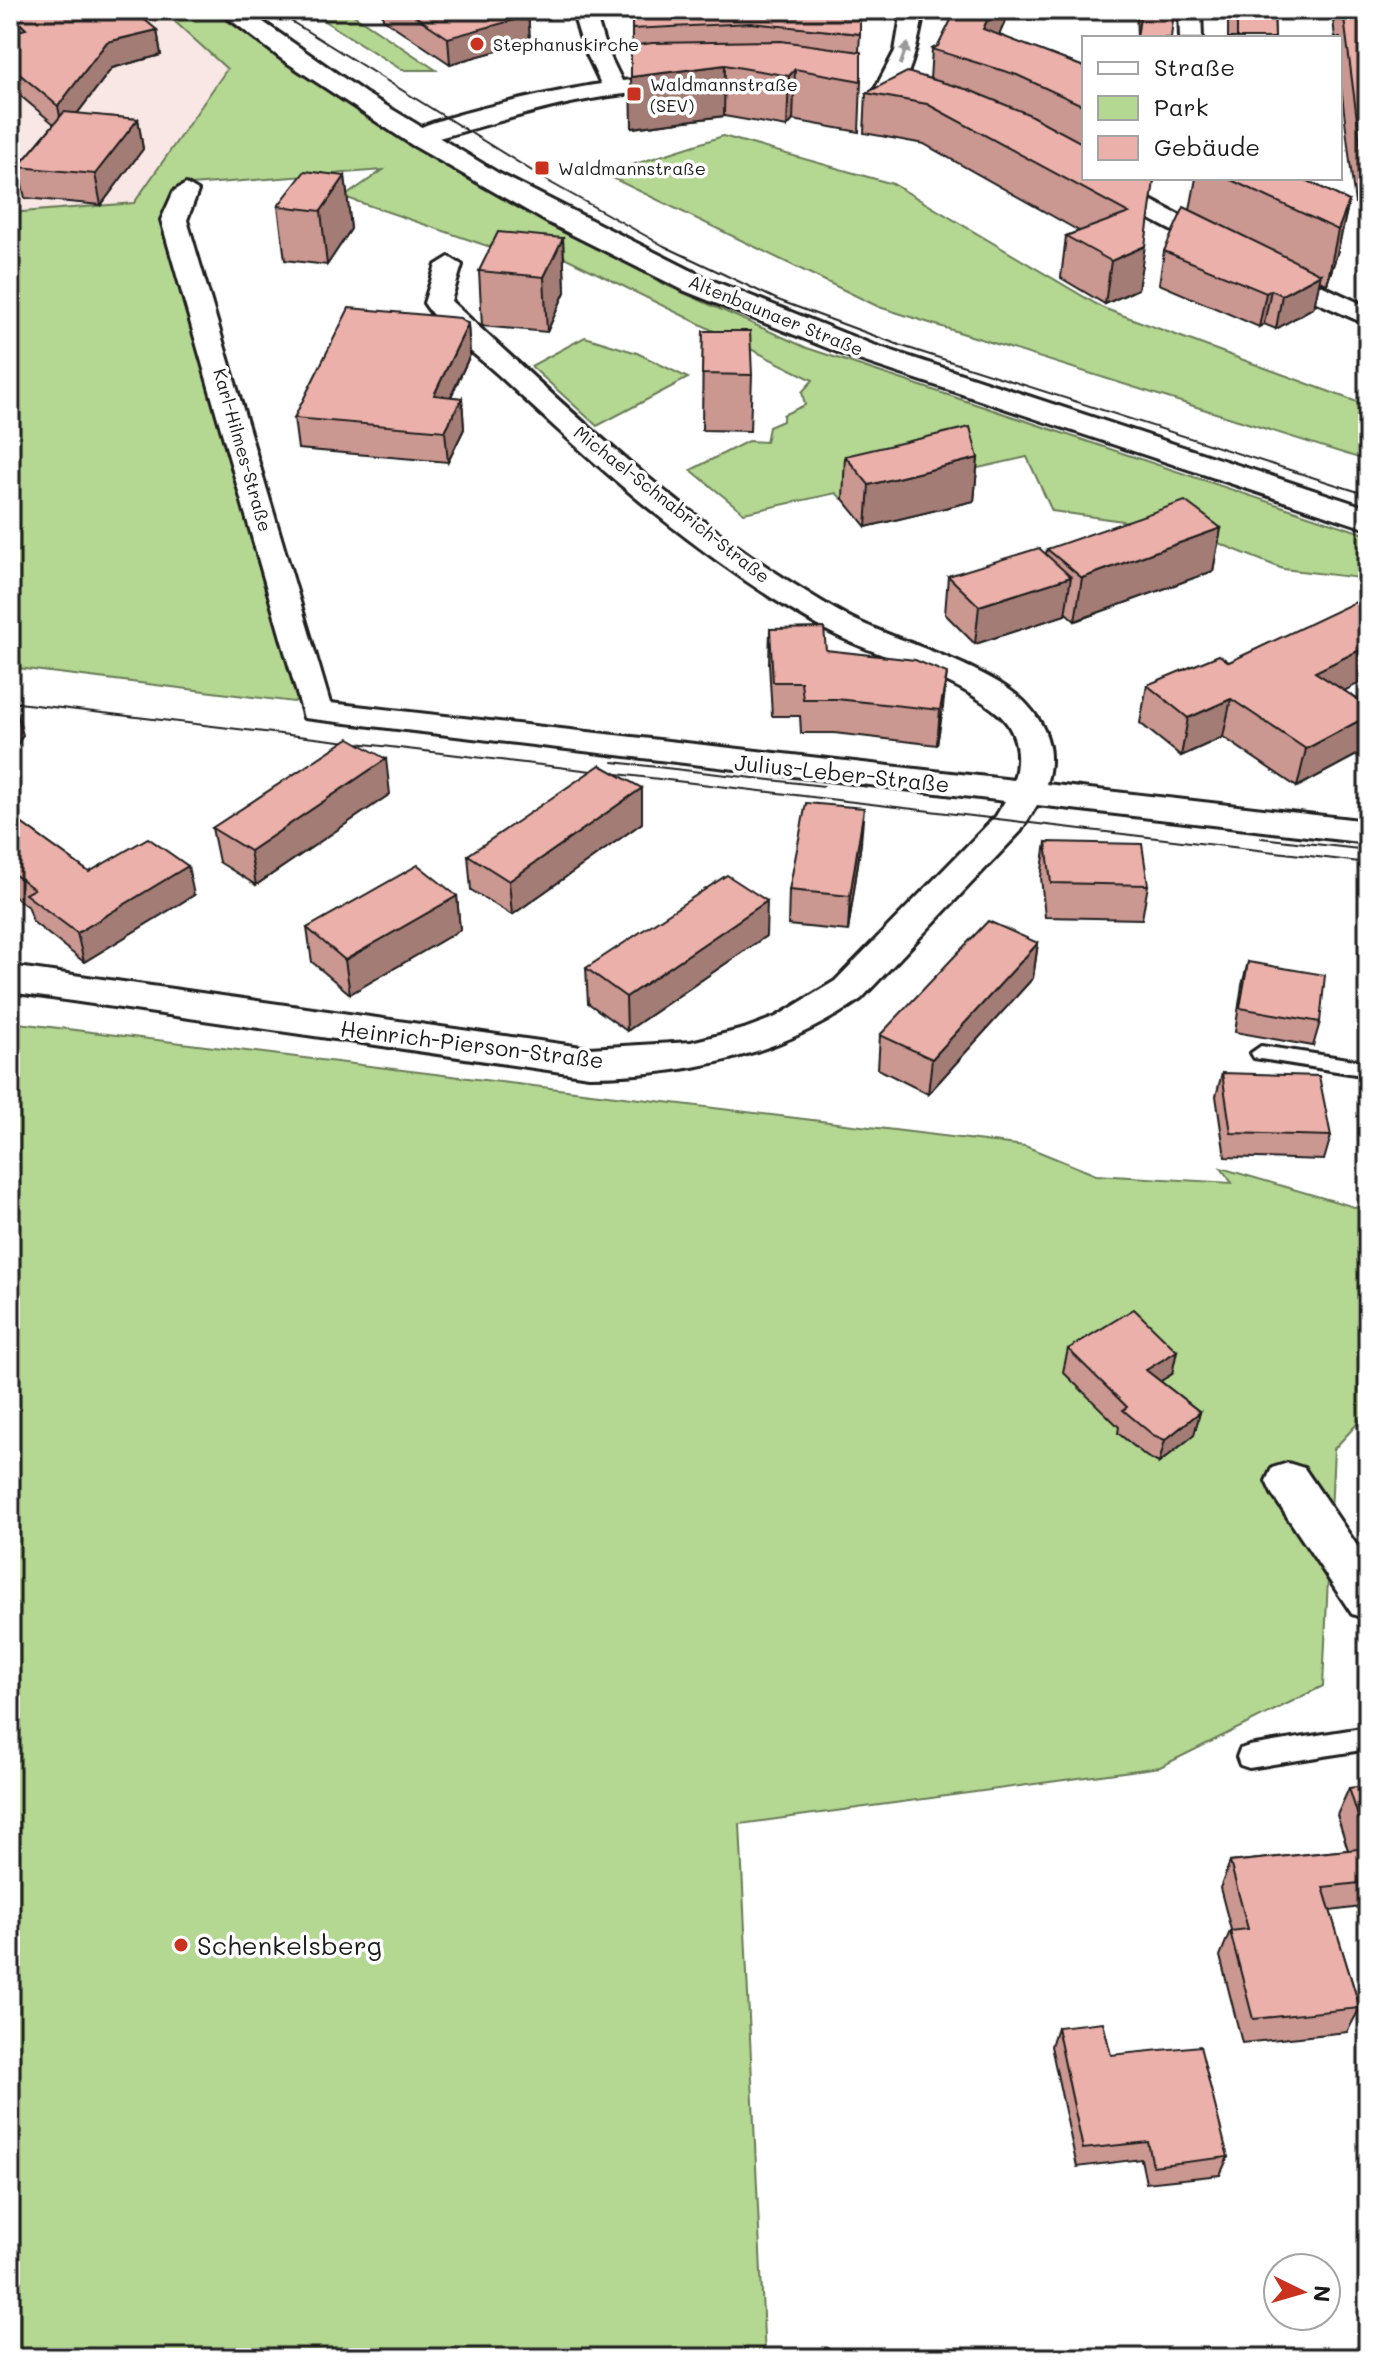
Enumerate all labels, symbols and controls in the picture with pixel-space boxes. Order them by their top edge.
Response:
place label: Stephanuskirche [493,32,639,56]
marker: Stephanuskirche [468,35,486,53]
legend [1082,36,1342,180]
one-way arrow [898,42,910,66]
text: Straße [1154,51,1235,82]
place label: Waldmannstraße (SEV) [650,72,798,117]
marker: Waldmannstraße (SEV) [625,85,643,103]
text: Park [1154,91,1208,122]
text: Gebäude [1154,131,1260,162]
place label: Waldmannstraße [558,156,706,180]
marker: Waldmannstraße [533,159,551,177]
street label: Altenbaunaer Straße [685,269,867,361]
street label: Karl-Hilmes-Straße [208,366,278,534]
street label: Michael-Schnabrich-Straße [569,420,775,588]
street label: Julius-Leber-Straße [733,747,951,799]
street label: Heinrich-Pierson-Straße [339,1013,605,1075]
place label: Schenkelsberg [197,1928,382,1962]
marker: Schenkelsberg [172,1936,190,1954]
north arrow [1262,2252,1342,2332]
text: N [1307,2284,1338,2303]

